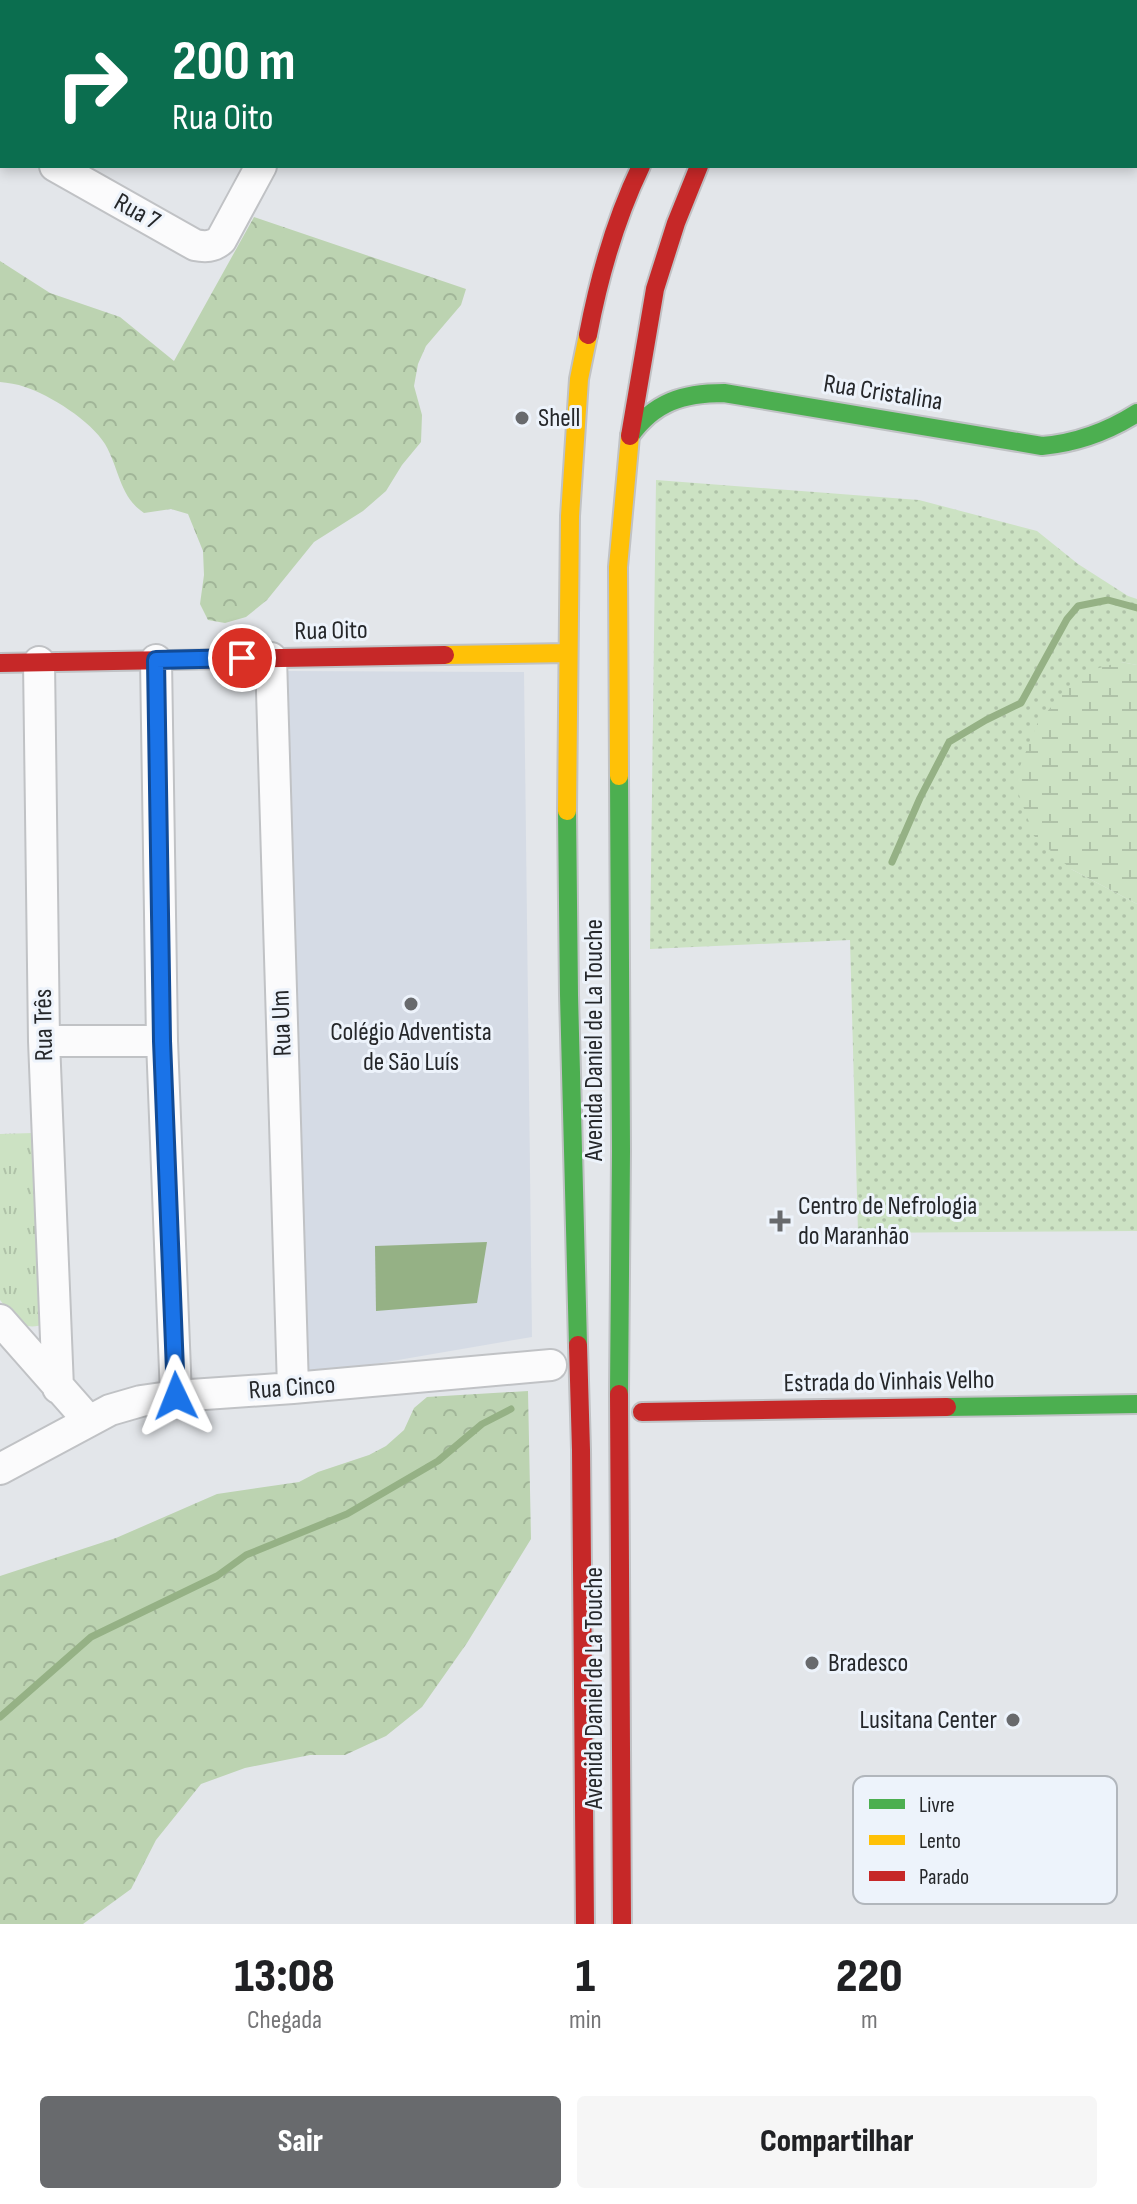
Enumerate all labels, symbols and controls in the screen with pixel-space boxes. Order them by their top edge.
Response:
text: 200 m [172,29,296,96]
icon: right [40,32,144,136]
text: Rua Oito [172,97,273,140]
street label: Rua 7 [109,187,166,237]
street label: Rua Cristalina [821,368,945,418]
place label: Shell [538,403,580,434]
marker: Shell [513,409,531,427]
street label: Rua Oito [294,615,368,647]
pin [208,624,276,692]
icon: arrive [220,636,264,680]
street label: Avenida Daniel de La Touche [579,919,610,1162]
street label: Rua Três [28,988,60,1062]
street label: Rua Um [265,989,299,1057]
marker: Colégio Adventista de São Luís [402,995,420,1013]
place label: Colégio Adventista de São Luís [330,1017,492,1078]
place label: Centro de Nefrologia do Maranhão [798,1191,977,1252]
marker: Centro de Nefrologia do Maranhão [769,1210,791,1232]
position arrow [134,1354,218,1438]
street label: Estrada do Vinhais Velho [783,1365,995,1399]
street label: Rua Cinco [248,1370,336,1406]
street label: Avenida Daniel de La Touche [579,1567,610,1810]
place label: Bradesco [828,1648,908,1679]
marker: Bradesco [803,1654,821,1672]
place label: Lusitana Center [859,1705,998,1736]
marker: Lusitana Center [1004,1711,1022,1729]
legend [853,1776,1117,1904]
text: Livre [919,1792,955,1819]
text: Lento [919,1828,961,1855]
text: Parado [919,1864,969,1891]
text: 13:08 [234,1948,335,2005]
text: 1 [575,1948,595,2005]
text: 220 [836,1948,903,2005]
text: Chegada [247,2005,322,2036]
text: min [569,2005,602,2036]
text: m [861,2005,878,2036]
button: Sair [40,2096,561,2188]
button: Compartilhar [577,2096,1097,2188]

